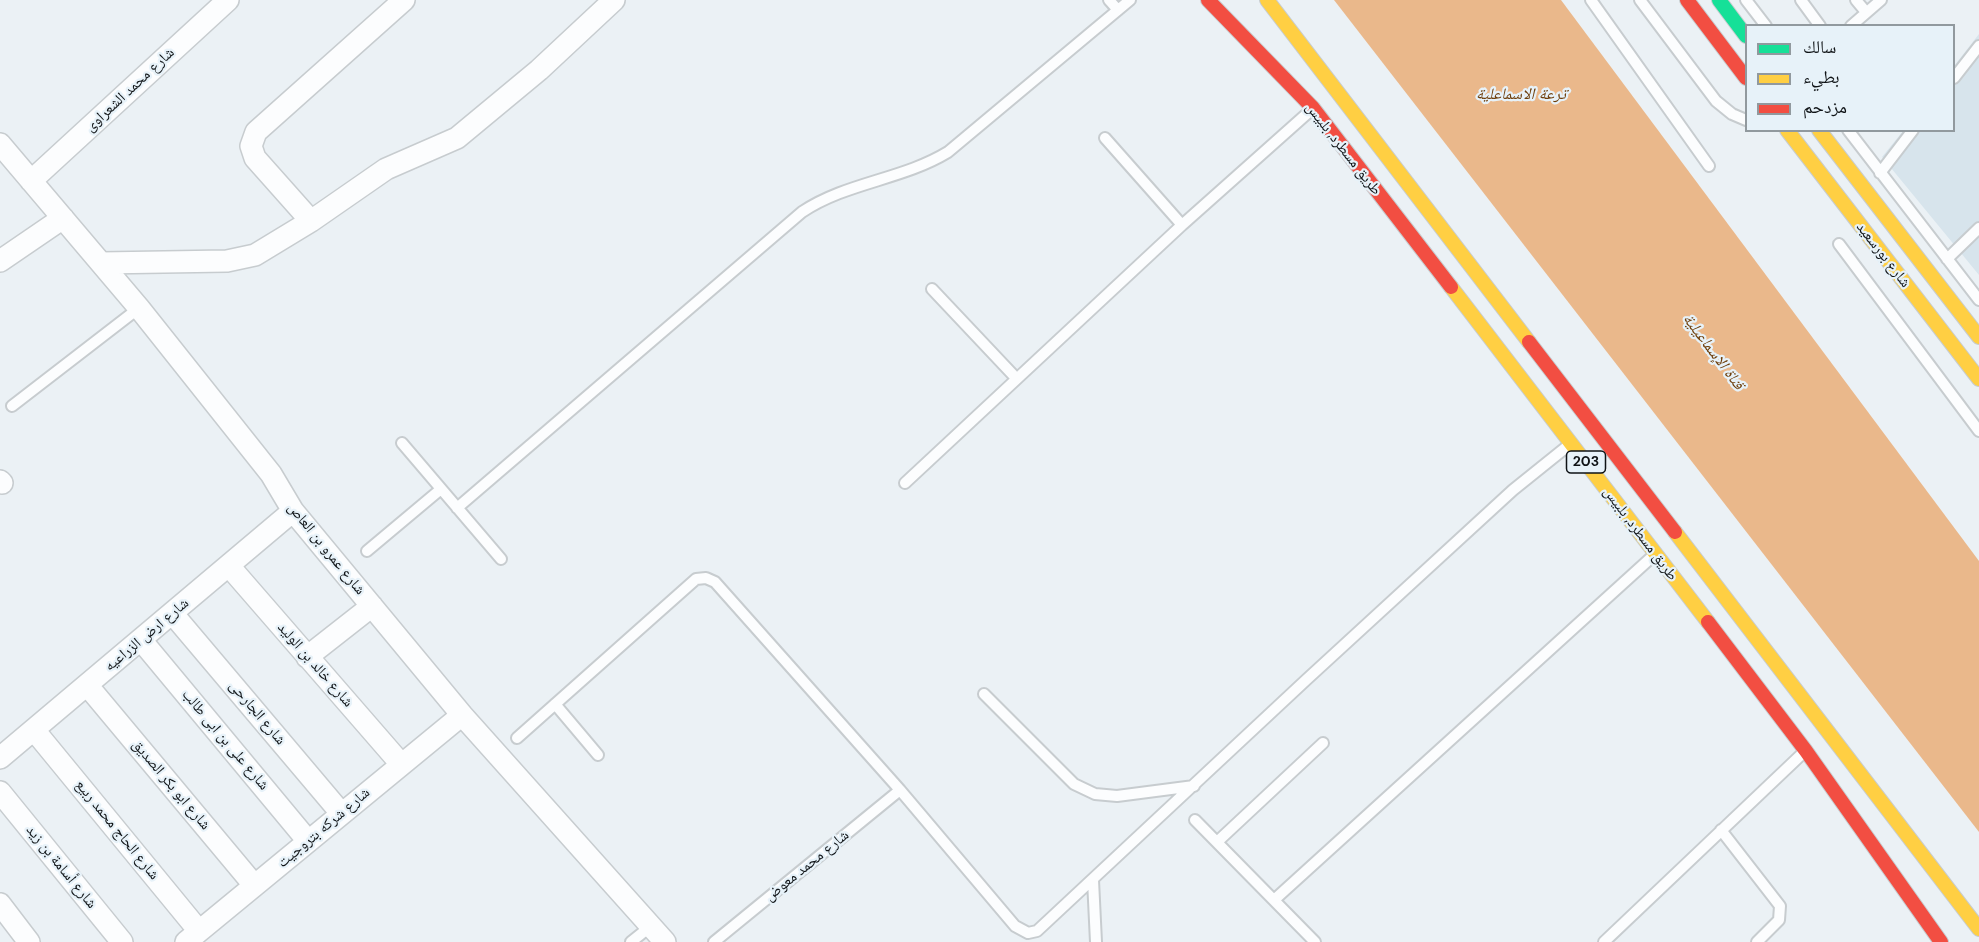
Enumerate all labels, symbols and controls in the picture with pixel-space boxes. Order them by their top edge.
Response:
legend [1745,24,1955,132]
text: سالك [1803,35,1836,59]
street label: شارع محمد الشعراوى [82,44,178,136]
text: بطيء [1803,65,1840,89]
water label: ترعة الاسماعلية [1476,85,1566,105]
text: مزدحم [1803,95,1847,119]
street label: طريق مسطرد, بلبيس [1301,99,1385,199]
street label: شارع بورسعيد [1852,219,1914,291]
water label: قناة الإسماعيلية [1678,310,1748,394]
road number: 203 [1566,451,1606,473]
street label: طريق مسطرد, بلبيس [1599,484,1681,584]
street label: شارع عمرو بن العاص [283,499,369,599]
street label: شارع ارض الزراعيه [101,595,193,675]
street label: شارع خالد بن الوليد [273,619,357,711]
street label: شارع الجارحى [225,677,289,749]
street label: شارع على بن ابى طالب [178,686,272,794]
street label: شارع ابو بكر الصديق [128,736,214,834]
street label: شارع الحاج محمد ربيع [71,776,163,884]
street label: شارع شركه بتروجيت [274,784,374,872]
street label: شارع أسامة بن زيد [22,822,100,912]
street label: شارع محمد معوض [761,827,853,905]

